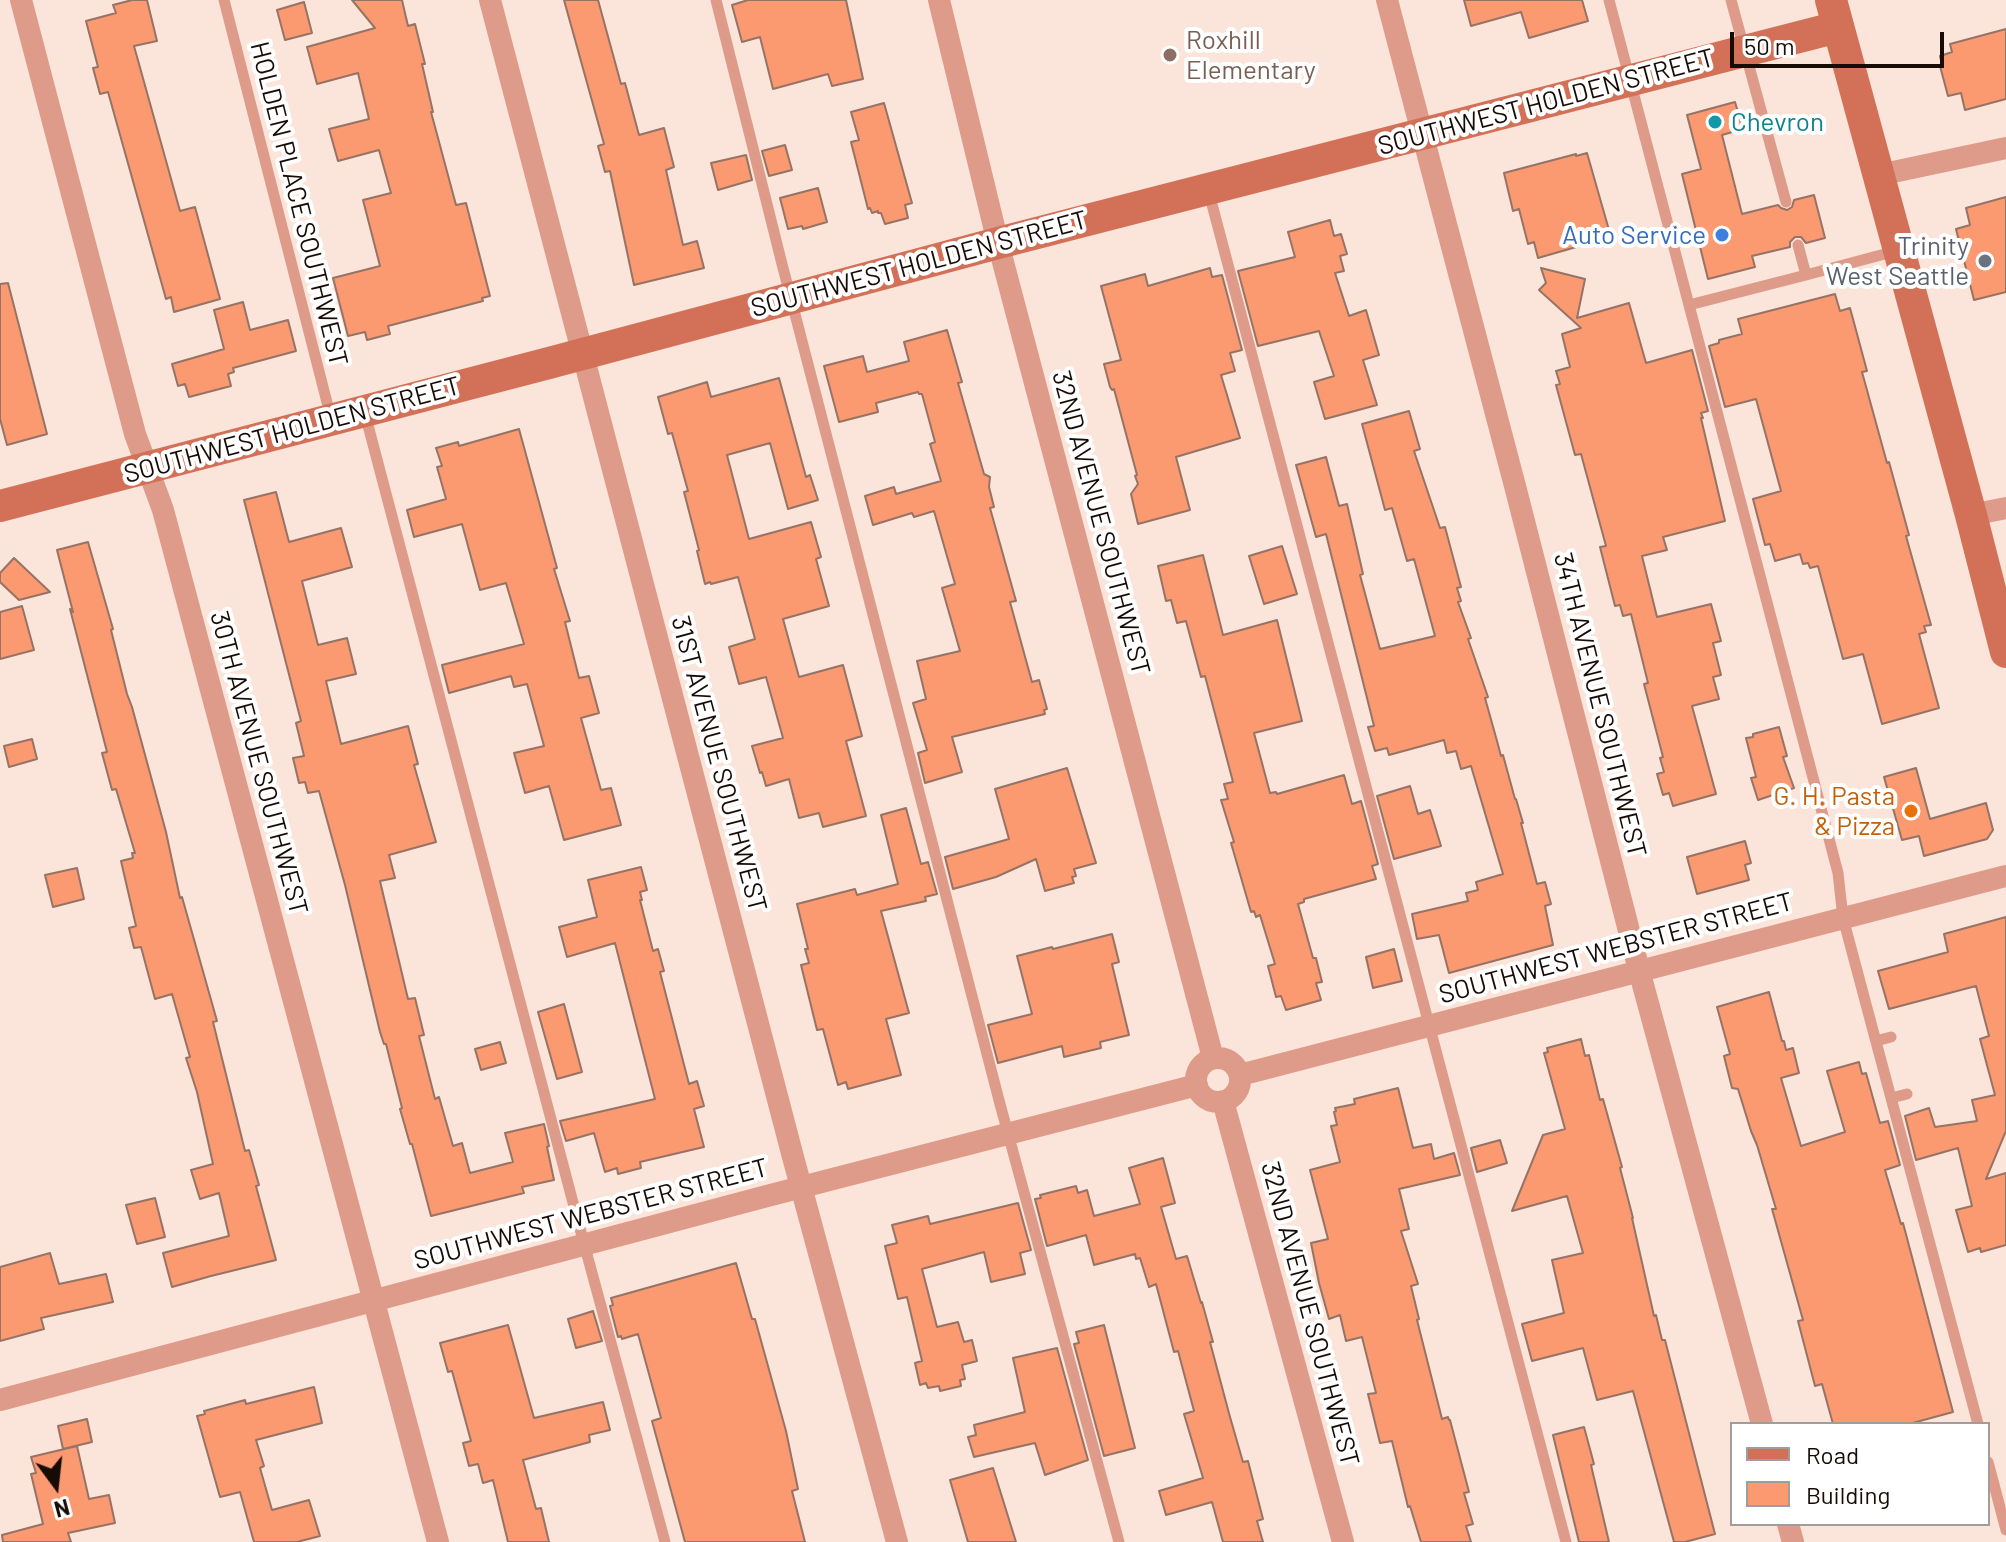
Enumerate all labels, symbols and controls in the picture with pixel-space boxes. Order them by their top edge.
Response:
scale bar [1734,16,1948,66]
place label: Roxhill Elementary [1186,24,1316,86]
text: 50 m [1744,31,1795,60]
street label: HOLDEN PLACE SOUTHWEST [244,38,354,370]
street label: SOUTHWEST HOLDEN STREET [1374,42,1718,162]
marker: Roxhill Elementary [1161,46,1179,64]
place label: Chevron [1731,106,1824,138]
marker: Chevron [1706,113,1724,131]
street label: SOUTHWEST HOLDEN STREET [747,204,1091,324]
place label: Auto Service [1562,219,1706,251]
marker: Auto Service [1713,226,1731,244]
place label: Trinity West Seattle [1826,230,1969,292]
marker: Trinity West Seattle [1976,252,1994,270]
street label: 32ND AVENUE SOUTHWEST [1045,367,1157,679]
street label: SOUTHWEST HOLDEN STREET [120,370,464,490]
street label: 34TH AVENUE SOUTHWEST [1547,549,1653,861]
street label: 30TH AVENUE SOUTHWEST [203,608,315,918]
street label: 31ST AVENUE SOUTHWEST [664,613,774,915]
place label: G. H. Pasta & Pizza [1774,780,1895,842]
marker: G. H. Pasta & Pizza [1902,802,1920,820]
street label: SOUTHWEST WEBSTER STREET [1436,886,1796,1010]
street label: SOUTHWEST WEBSTER STREET [411,1152,771,1276]
street label: 32ND AVENUE SOUTHWEST [1254,1158,1366,1470]
legend [1730,1422,1990,1526]
text: Road [1806,1440,1859,1469]
north arrow [16,1446,96,1526]
text: Building [1806,1480,1890,1509]
text: N [52,1495,73,1524]

